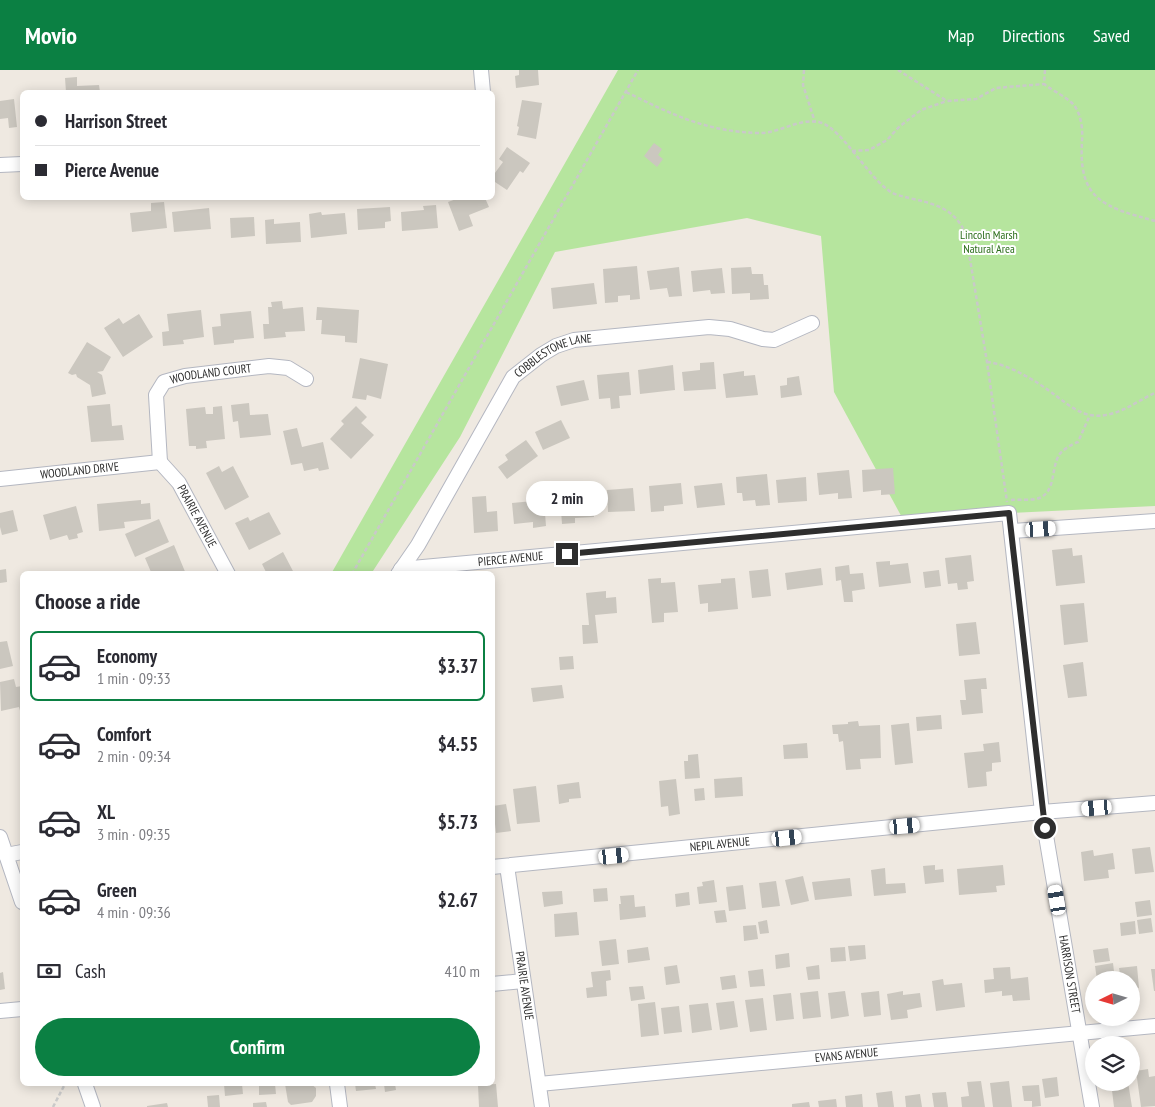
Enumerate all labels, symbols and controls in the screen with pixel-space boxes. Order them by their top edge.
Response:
text: Movio [25,20,77,51]
text: Map [948,24,974,47]
text: Directions [1002,24,1065,47]
text: Saved [1093,24,1130,47]
text: Harrison Street [65,109,167,133]
text: Pierce Avenue [65,158,159,182]
park label: Lincoln Marsh Natural Area [960,227,1018,256]
street label: COBBLESTONE LANE [511,330,593,380]
street label: WOODLAND COURT [168,360,253,387]
street label: WOODLAND DRIVE [39,458,120,482]
street label: PRAIRIE AVENUE [174,482,220,550]
callout: 2 min [526,482,608,516]
text: 2 min [551,488,583,508]
car [1025,521,1056,537]
route end [556,543,578,565]
street label: PIERCE AVENUE [477,548,544,569]
text: Choose a ride [35,587,140,615]
icon: car [37,644,82,689]
text: Economy [97,644,157,668]
text: $3.37 [438,654,478,678]
text: 1 min · 09:33 [97,668,171,688]
icon: car [37,722,82,767]
text: Comfort [97,722,151,746]
text: $4.55 [438,732,478,756]
text: 2 min · 09:34 [97,746,171,766]
car [1081,799,1112,817]
icon: car [37,800,82,845]
text: XL [97,800,115,824]
text: $5.73 [438,810,478,834]
car [889,817,920,835]
route start [1034,817,1056,839]
text: 3 min · 09:35 [97,824,171,844]
car [771,829,802,847]
street label: NEPIL AVENUE [689,833,751,854]
car [598,847,629,865]
icon: car [37,878,82,923]
text: Green [97,878,137,902]
car [1047,884,1066,916]
text: $2.67 [438,888,478,912]
text: 4 min · 09:36 [97,902,171,922]
street label: HARRISON STREET [1056,934,1084,1015]
street label: PRAIRIE AVENUE [512,950,537,1021]
icon: cash [35,957,63,985]
text: Cash [75,959,106,983]
text: 410 m [445,961,480,981]
north arrow [1085,971,1140,1026]
map controls [1085,971,1140,1091]
button: Confirm [35,1018,480,1076]
button: layers [1085,1036,1140,1091]
street label: EVANS AVENUE [814,1044,879,1065]

